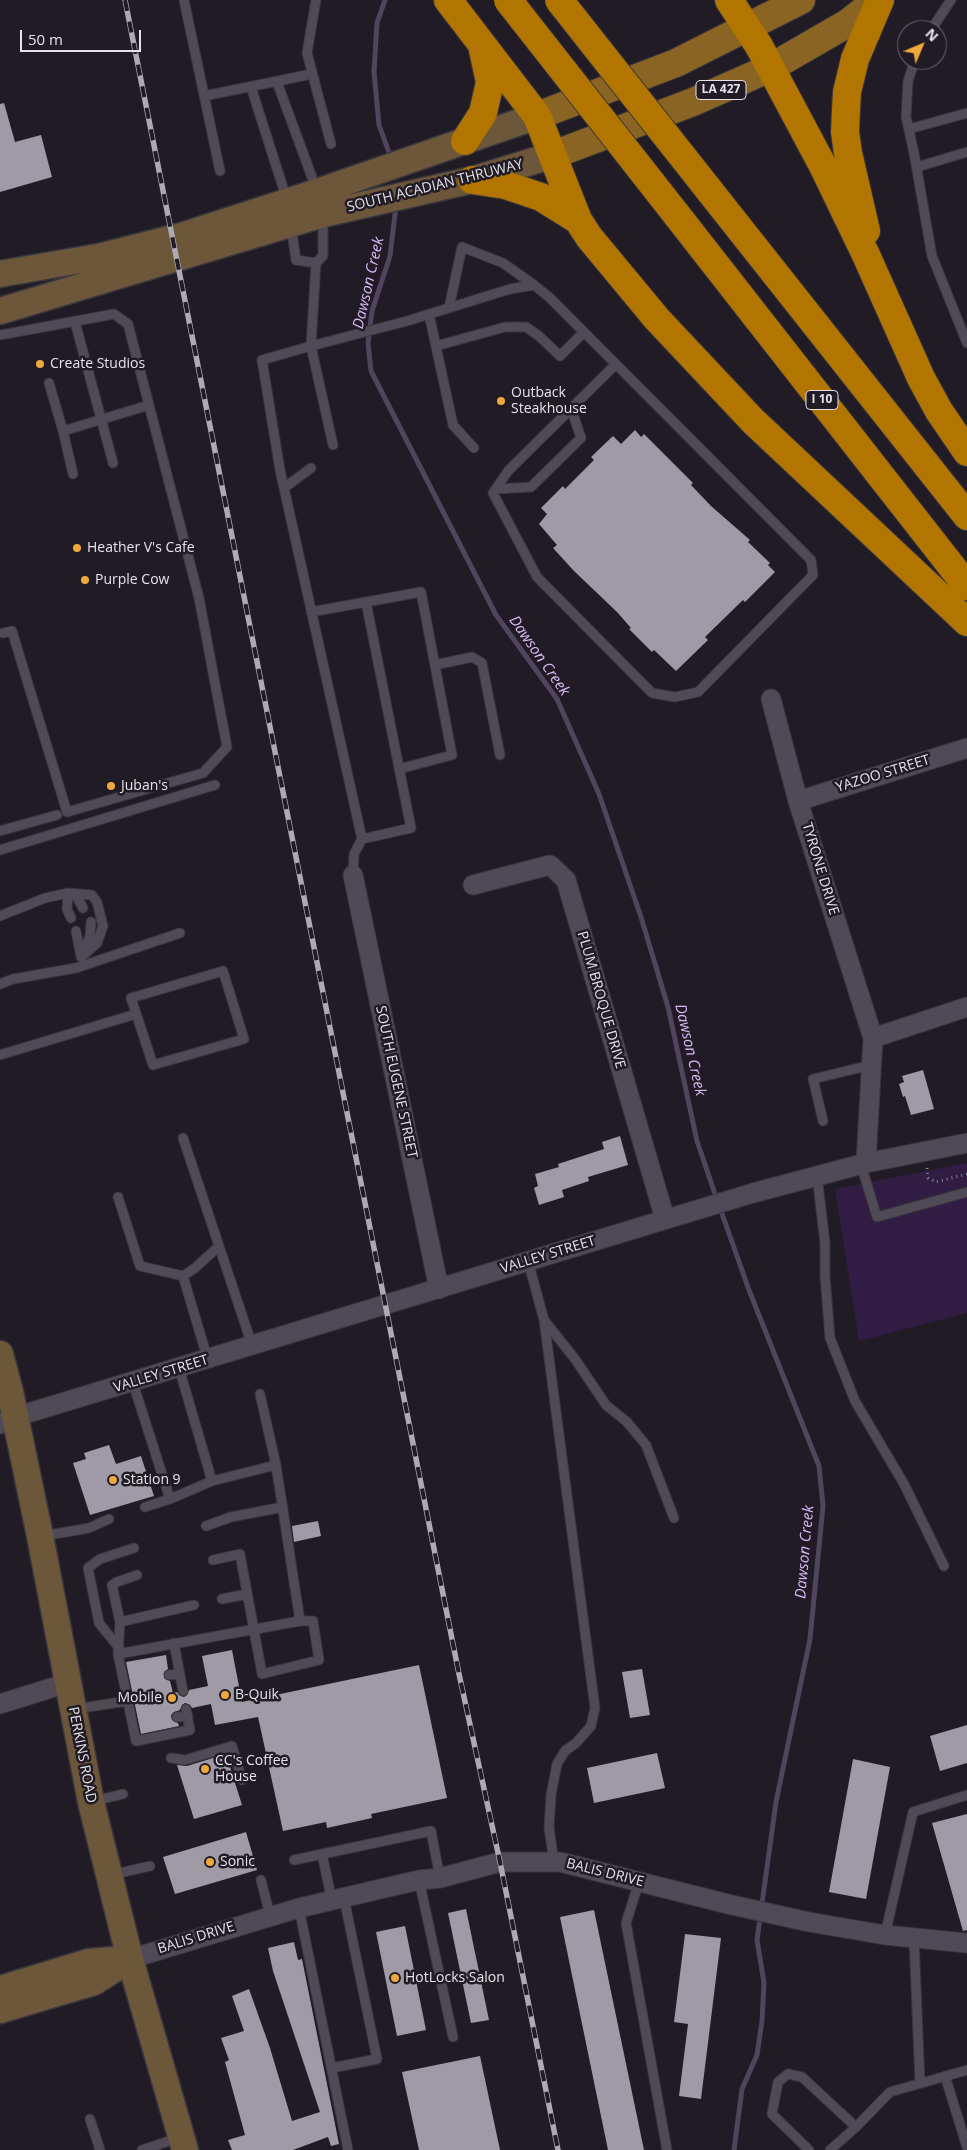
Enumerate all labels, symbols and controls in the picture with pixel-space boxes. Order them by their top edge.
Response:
scale bar [22,20,144,52]
north arrow [897,20,947,70]
text: N [922,24,943,45]
text: 50 m [28,29,63,49]
road number: LA 427 [696,80,746,100]
street label: SOUTH ACADIAN THRUWAY [345,156,525,216]
water label: Dawson Creek [350,235,388,331]
place label: Create Studios [50,356,145,372]
marker: Create Studios [34,358,46,370]
place label: Outback Steakhouse [511,385,587,418]
road number: I 10 [806,390,838,410]
marker: Outback Steakhouse [495,395,507,407]
place label: Heather V's Cafe [87,540,195,556]
marker: Heather V's Cafe [71,542,83,554]
place label: Purple Cow [95,572,169,588]
marker: Purple Cow [79,574,91,586]
water label: Dawson Creek [505,612,573,700]
street label: YAZOO STREET [834,752,932,796]
place label: Juban's [121,778,168,794]
marker: Juban's [105,780,117,792]
street label: TYRONE DRIVE [798,821,842,917]
street label: PLUM BROQUE DRIVE [573,929,629,1071]
water label: Dawson Creek [671,1002,709,1098]
street label: SOUTH EUGENE STREET [372,1004,420,1160]
street label: VALLEY STREET [499,1233,597,1277]
street label: VALLEY STREET [112,1352,210,1396]
place label: Station 9 [123,1472,181,1488]
marker: Station 9 [107,1474,119,1486]
water label: Dawson Creek [792,1505,818,1599]
place label: B-Quik [235,1687,279,1703]
marker: B-Quik [219,1689,231,1701]
place label: Mobile [117,1690,162,1706]
marker: Mobile [166,1692,178,1704]
street label: PERKINS ROAD [64,1705,100,1805]
place label: CC's Coffee House [215,1753,288,1785]
marker: CC's Coffee House [199,1763,211,1775]
place label: Sonic [220,1854,255,1870]
street label: BALIS DRIVE [565,1855,645,1891]
marker: Sonic [204,1856,216,1868]
street label: BALIS DRIVE [156,1918,236,1958]
place label: HotLocks Salon [405,1970,505,1986]
marker: HotLocks Salon [389,1972,401,1984]

